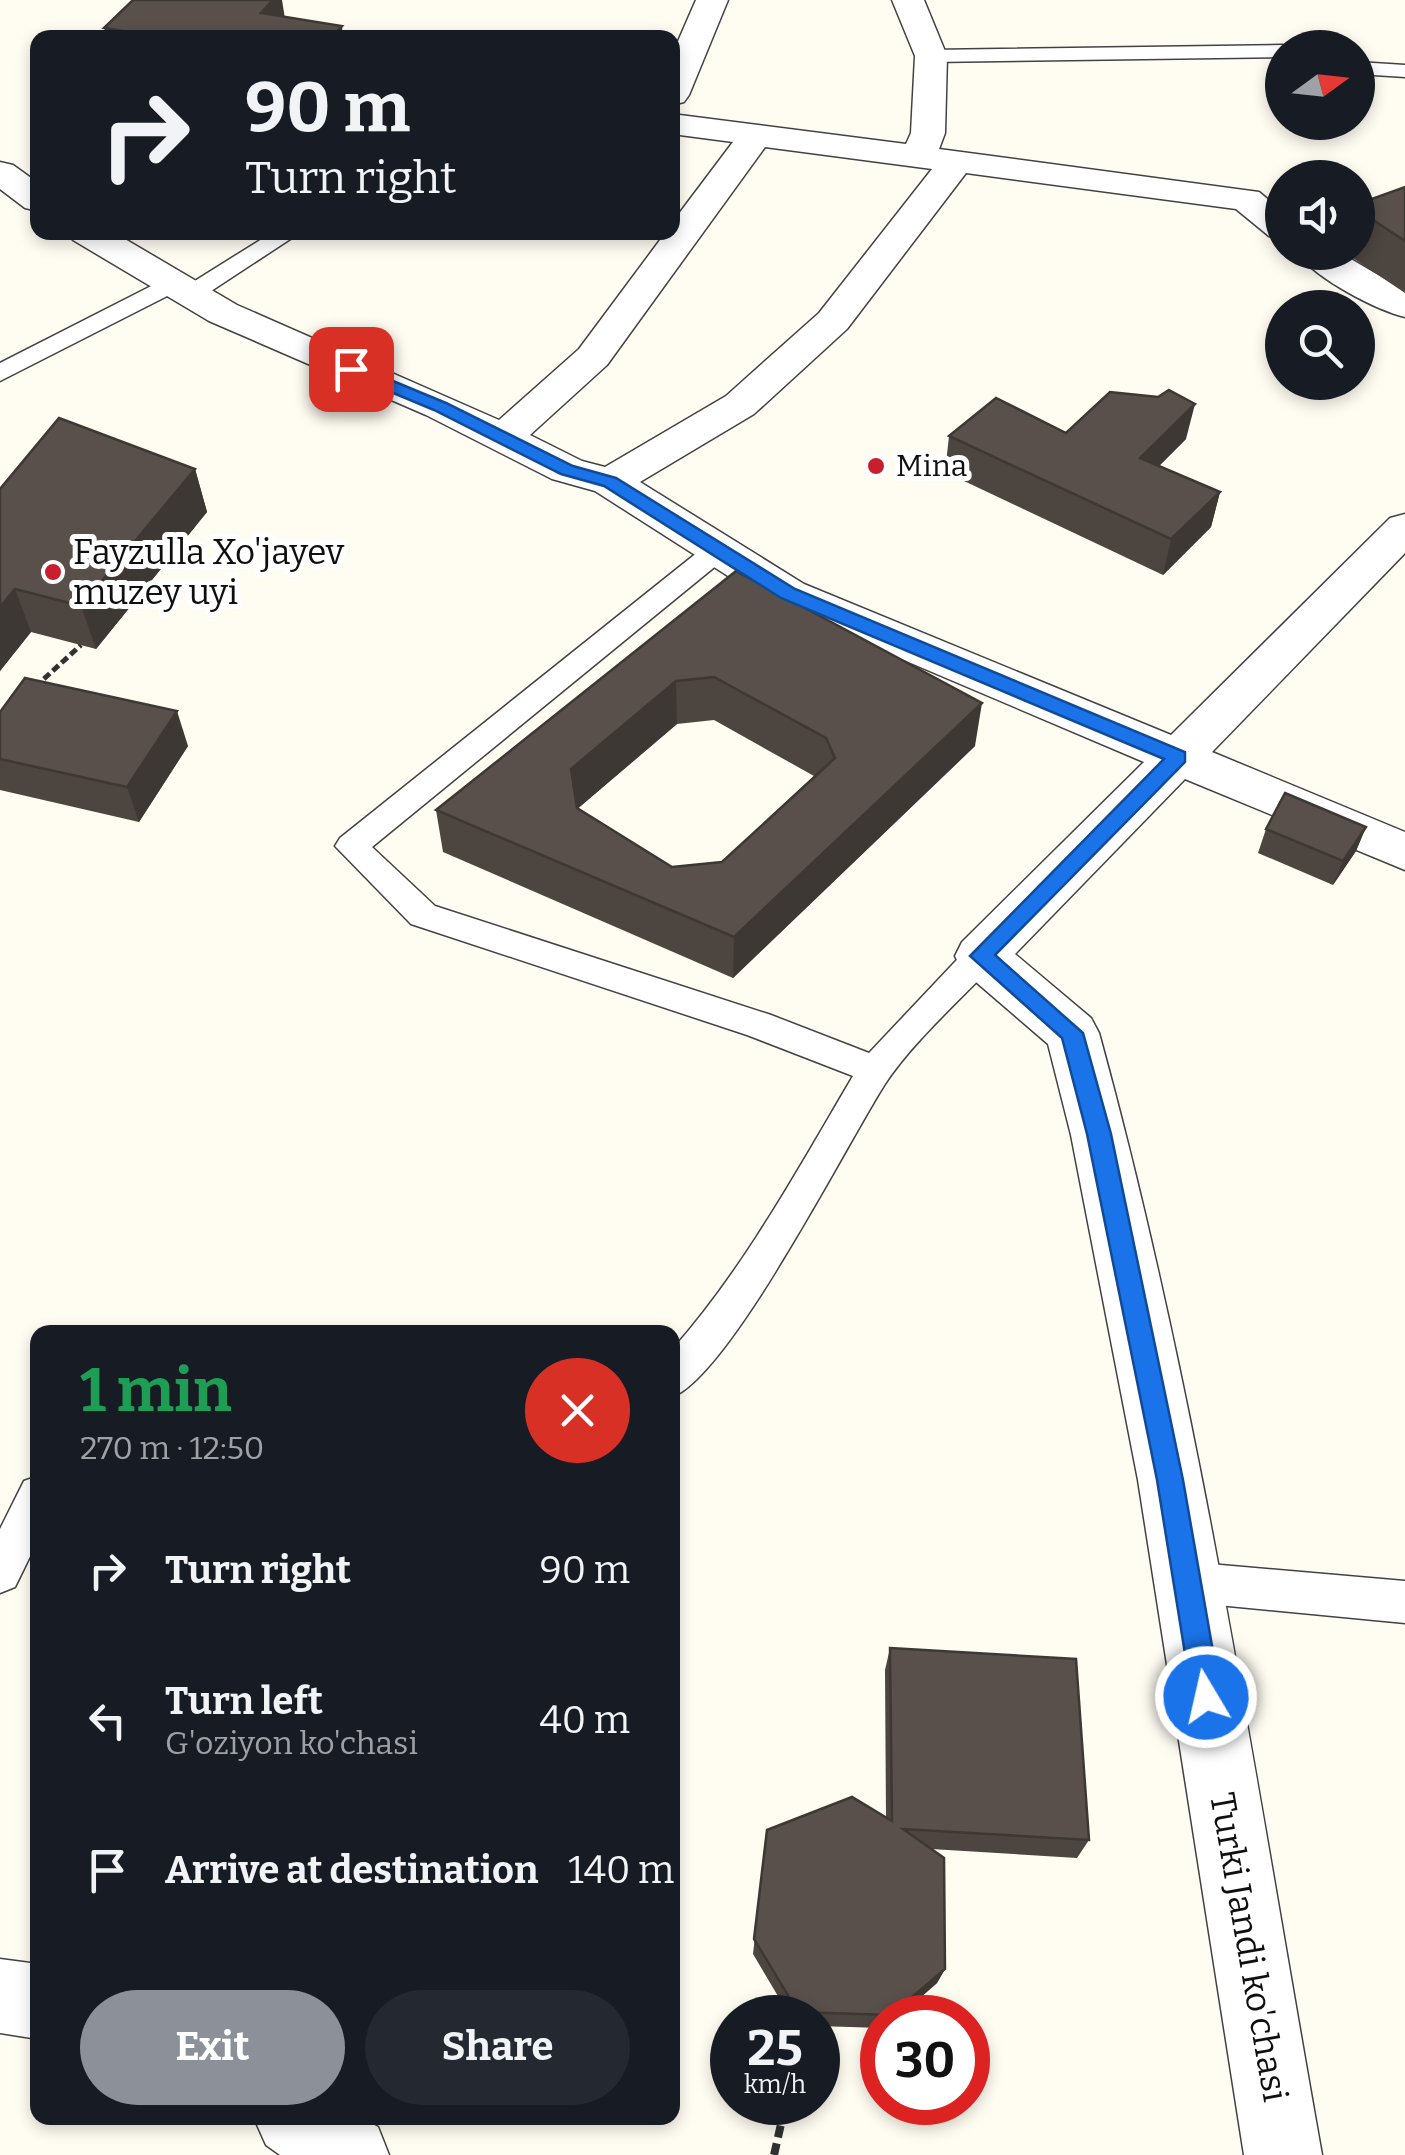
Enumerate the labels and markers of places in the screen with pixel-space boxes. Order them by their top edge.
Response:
pin [309,327,394,412]
place label: Mina [896,448,967,484]
marker: Mina [865,455,887,477]
place label: Fayzulla Xo'jayev muzey uyi [73,531,345,613]
marker: Fayzulla Xo'jayev muzey uyi [42,561,64,583]

